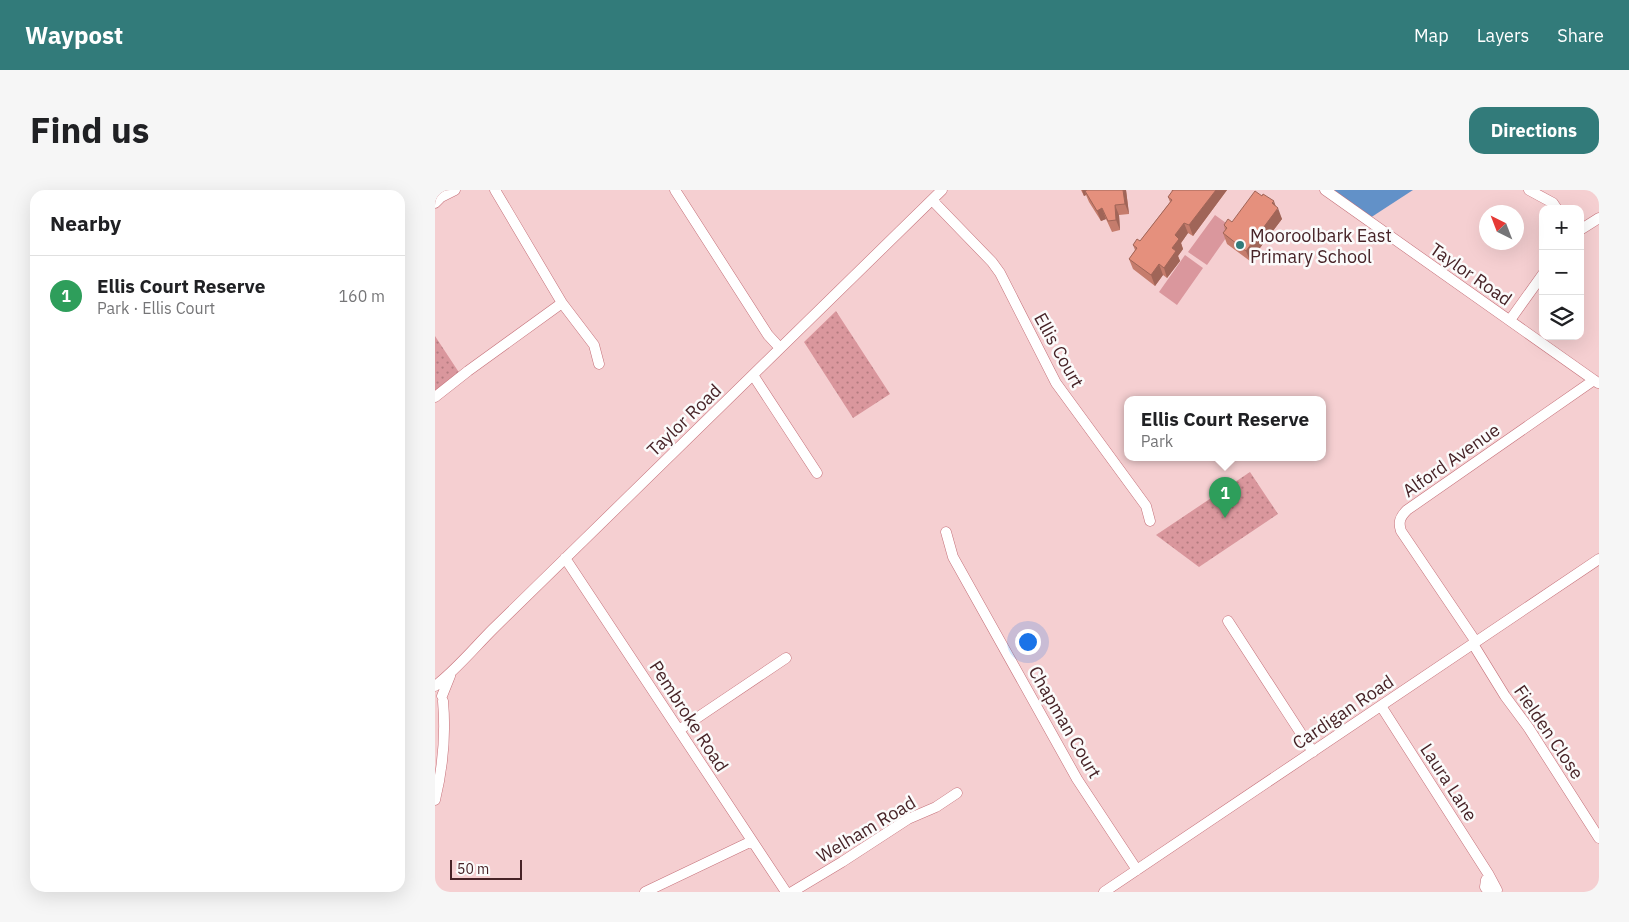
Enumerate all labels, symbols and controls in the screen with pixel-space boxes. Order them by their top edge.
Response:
text: Waypost [25,19,123,51]
text: Map [1414,24,1449,47]
text: Layers [1477,24,1529,47]
text: Share [1557,24,1604,47]
text: Find us [30,107,149,153]
button: Directions [1469,107,1599,154]
north arrow [1479,205,1524,250]
map controls [1539,205,1584,340]
button: + [1539,205,1584,250]
text: Nearby [50,209,121,237]
place label: Mooroolbark East Primary School [1250,224,1392,268]
street label: Taylor Road [1426,237,1516,311]
marker: Mooroolbark East Primary School [1234,239,1246,251]
button: − [1539,250,1584,295]
text: Ellis Court Reserve [97,274,265,298]
text: 1 [61,286,71,306]
text: 160 m [338,286,385,306]
button: layers [1539,295,1584,340]
text: Park · Ellis Court [97,298,215,318]
street label: Ellis Court [1029,308,1089,392]
street label: Taylor Road [642,379,726,461]
popup [1124,396,1326,461]
text: Ellis Court Reserve [1141,407,1309,431]
street label: Alford Avenue [1398,418,1504,502]
text: Park [1141,431,1173,451]
pin: 1 [1209,477,1241,518]
your location [1015,629,1041,655]
street label: Pembroke Road [645,656,733,776]
street label: Chapman Court [1024,662,1106,782]
street label: Cardigan Road [1288,670,1398,754]
street label: Fielden Close [1509,680,1589,784]
street label: Laura Lane [1415,739,1483,825]
street label: Welham Road [812,790,920,868]
scale bar [450,857,523,880]
text: 50 m [457,860,489,878]

